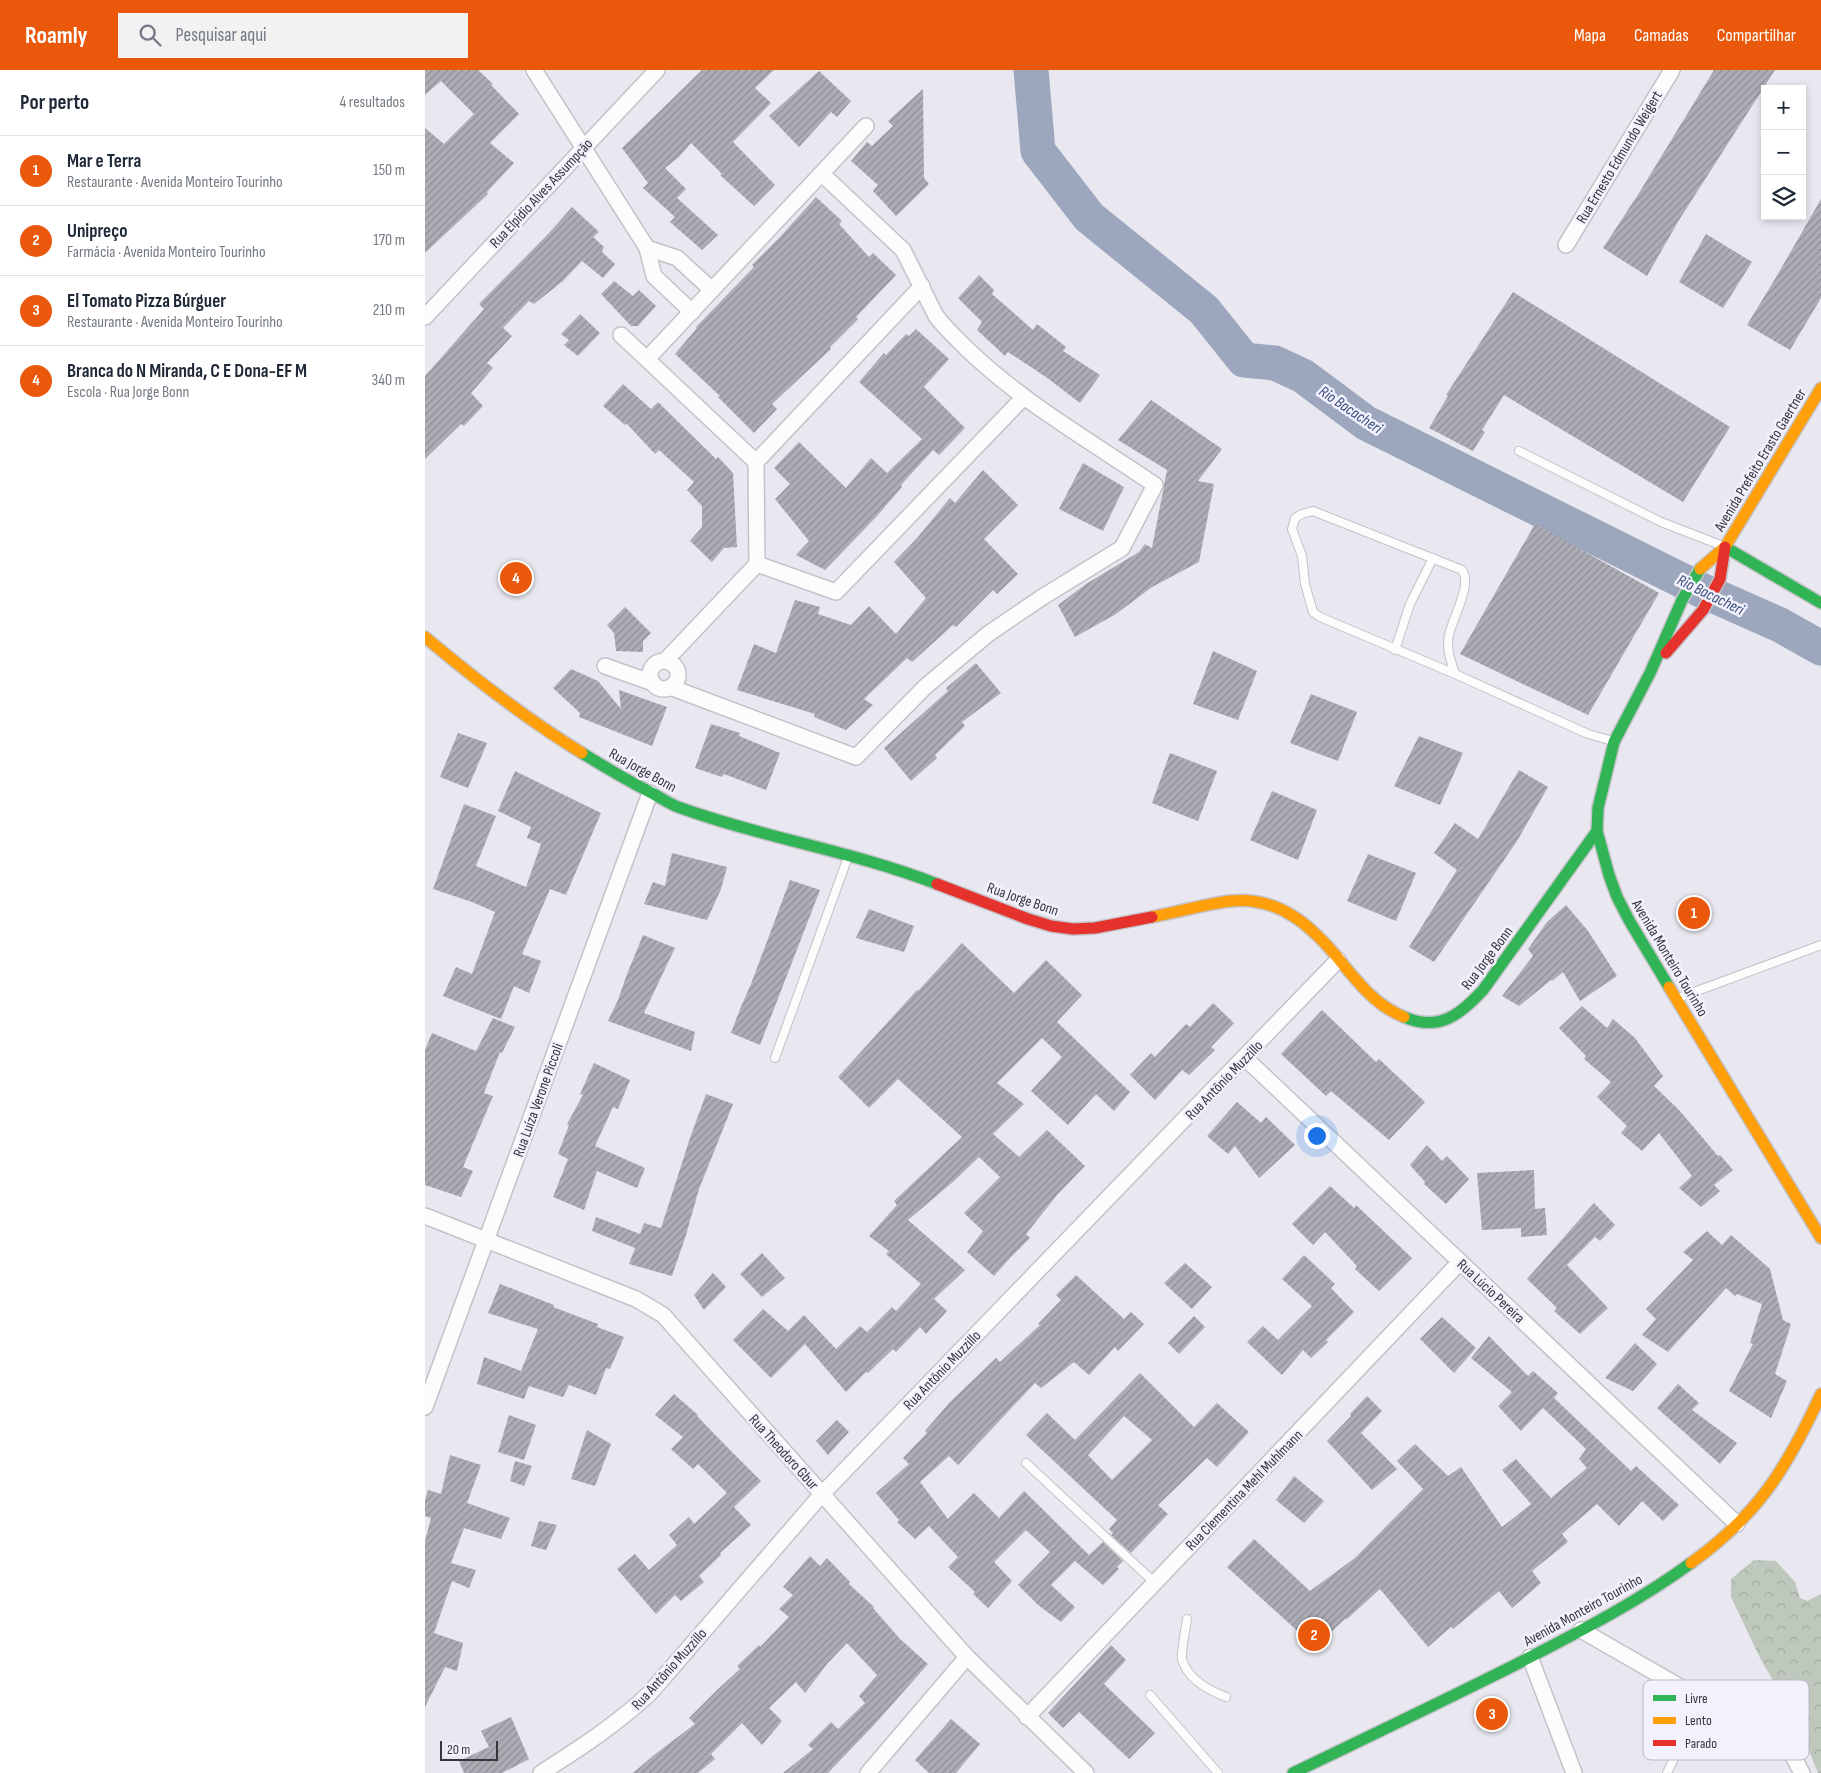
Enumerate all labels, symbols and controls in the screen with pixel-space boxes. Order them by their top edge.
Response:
search box [118,13,468,58]
text: Roamly [25,21,88,50]
icon: search [136,21,164,49]
text: Pesquisar aqui [176,24,267,47]
text: Mapa [1574,25,1606,46]
text: Camadas [1634,25,1689,46]
text: Compartilhar [1717,25,1796,46]
map controls [1761,85,1806,220]
button: + [1761,85,1806,130]
street label: Rua Ernesto Edmundo Weigert [1572,87,1667,227]
text: Por perto [20,90,89,115]
text: 4 resultados [340,93,405,112]
button: − [1761,130,1806,175]
street label: Rua Elpídio Alves Assumpção [486,135,597,252]
text: Mar e Terra [67,150,141,173]
text: 1 [33,161,39,180]
text: 150 m [373,161,405,180]
text: Restaurante · Avenida Monteiro Tourinho [67,173,283,192]
button: layers [1761,175,1806,220]
text: Unipreço [67,220,127,243]
text: 2 [32,231,40,250]
text: 170 m [373,231,405,250]
text: Farmácia · Avenida Monteiro Tourinho [67,243,266,262]
text: El Tomato Pizza Búrguer [67,290,226,313]
text: 3 [32,301,40,320]
text: 210 m [373,301,405,320]
text: Restaurante · Avenida Monteiro Tourinho [67,313,283,332]
text: Branca do N Miranda, C E Dona-EF M [67,360,307,383]
text: 4 [32,371,40,390]
text: 340 m [372,371,405,390]
water label: Rio Bacacheri [1315,382,1386,439]
text: Escola · Rua Jorge Bonn [67,383,189,402]
street label: Avenida Prefeito Erasto Gaertner [1710,385,1811,536]
pin: 4 [500,559,532,597]
water label: Rio Bacacheri [1674,571,1748,620]
street label: Rua Jorge Bonn [606,744,680,797]
street label: Rua Jorge Bonn [984,878,1061,921]
pin: 1 [1678,894,1710,932]
street label: Avenida Monteiro Tourinho [1627,896,1712,1020]
street label: Rua Jorge Bonn [1457,923,1517,994]
street label: Rua Antônio Muzzillo [1182,1036,1267,1124]
street label: Rua Luíza Verone Piccoli [509,1040,568,1160]
your location [1304,1123,1330,1149]
street label: Rua Lúcio Pereira [1453,1255,1529,1328]
street label: Rua Antônio Muzzillo [900,1326,985,1414]
street label: Rua Theodoro Gbur [745,1411,823,1495]
street label: Rua Clementina Mehl Muhlmann [1182,1426,1307,1555]
street label: Avenida Monteiro Tourinho [1520,1570,1646,1651]
pin: 2 [1298,1616,1330,1654]
street label: Rua Antônio Muzzillo [628,1624,711,1714]
legend [1643,1680,1809,1760]
text: Livre [1685,1690,1708,1707]
pin: 3 [1476,1695,1508,1733]
text: Lento [1685,1712,1712,1729]
text: Parado [1685,1735,1717,1752]
scale bar [440,1738,497,1761]
text: 20 m [447,1741,470,1758]

